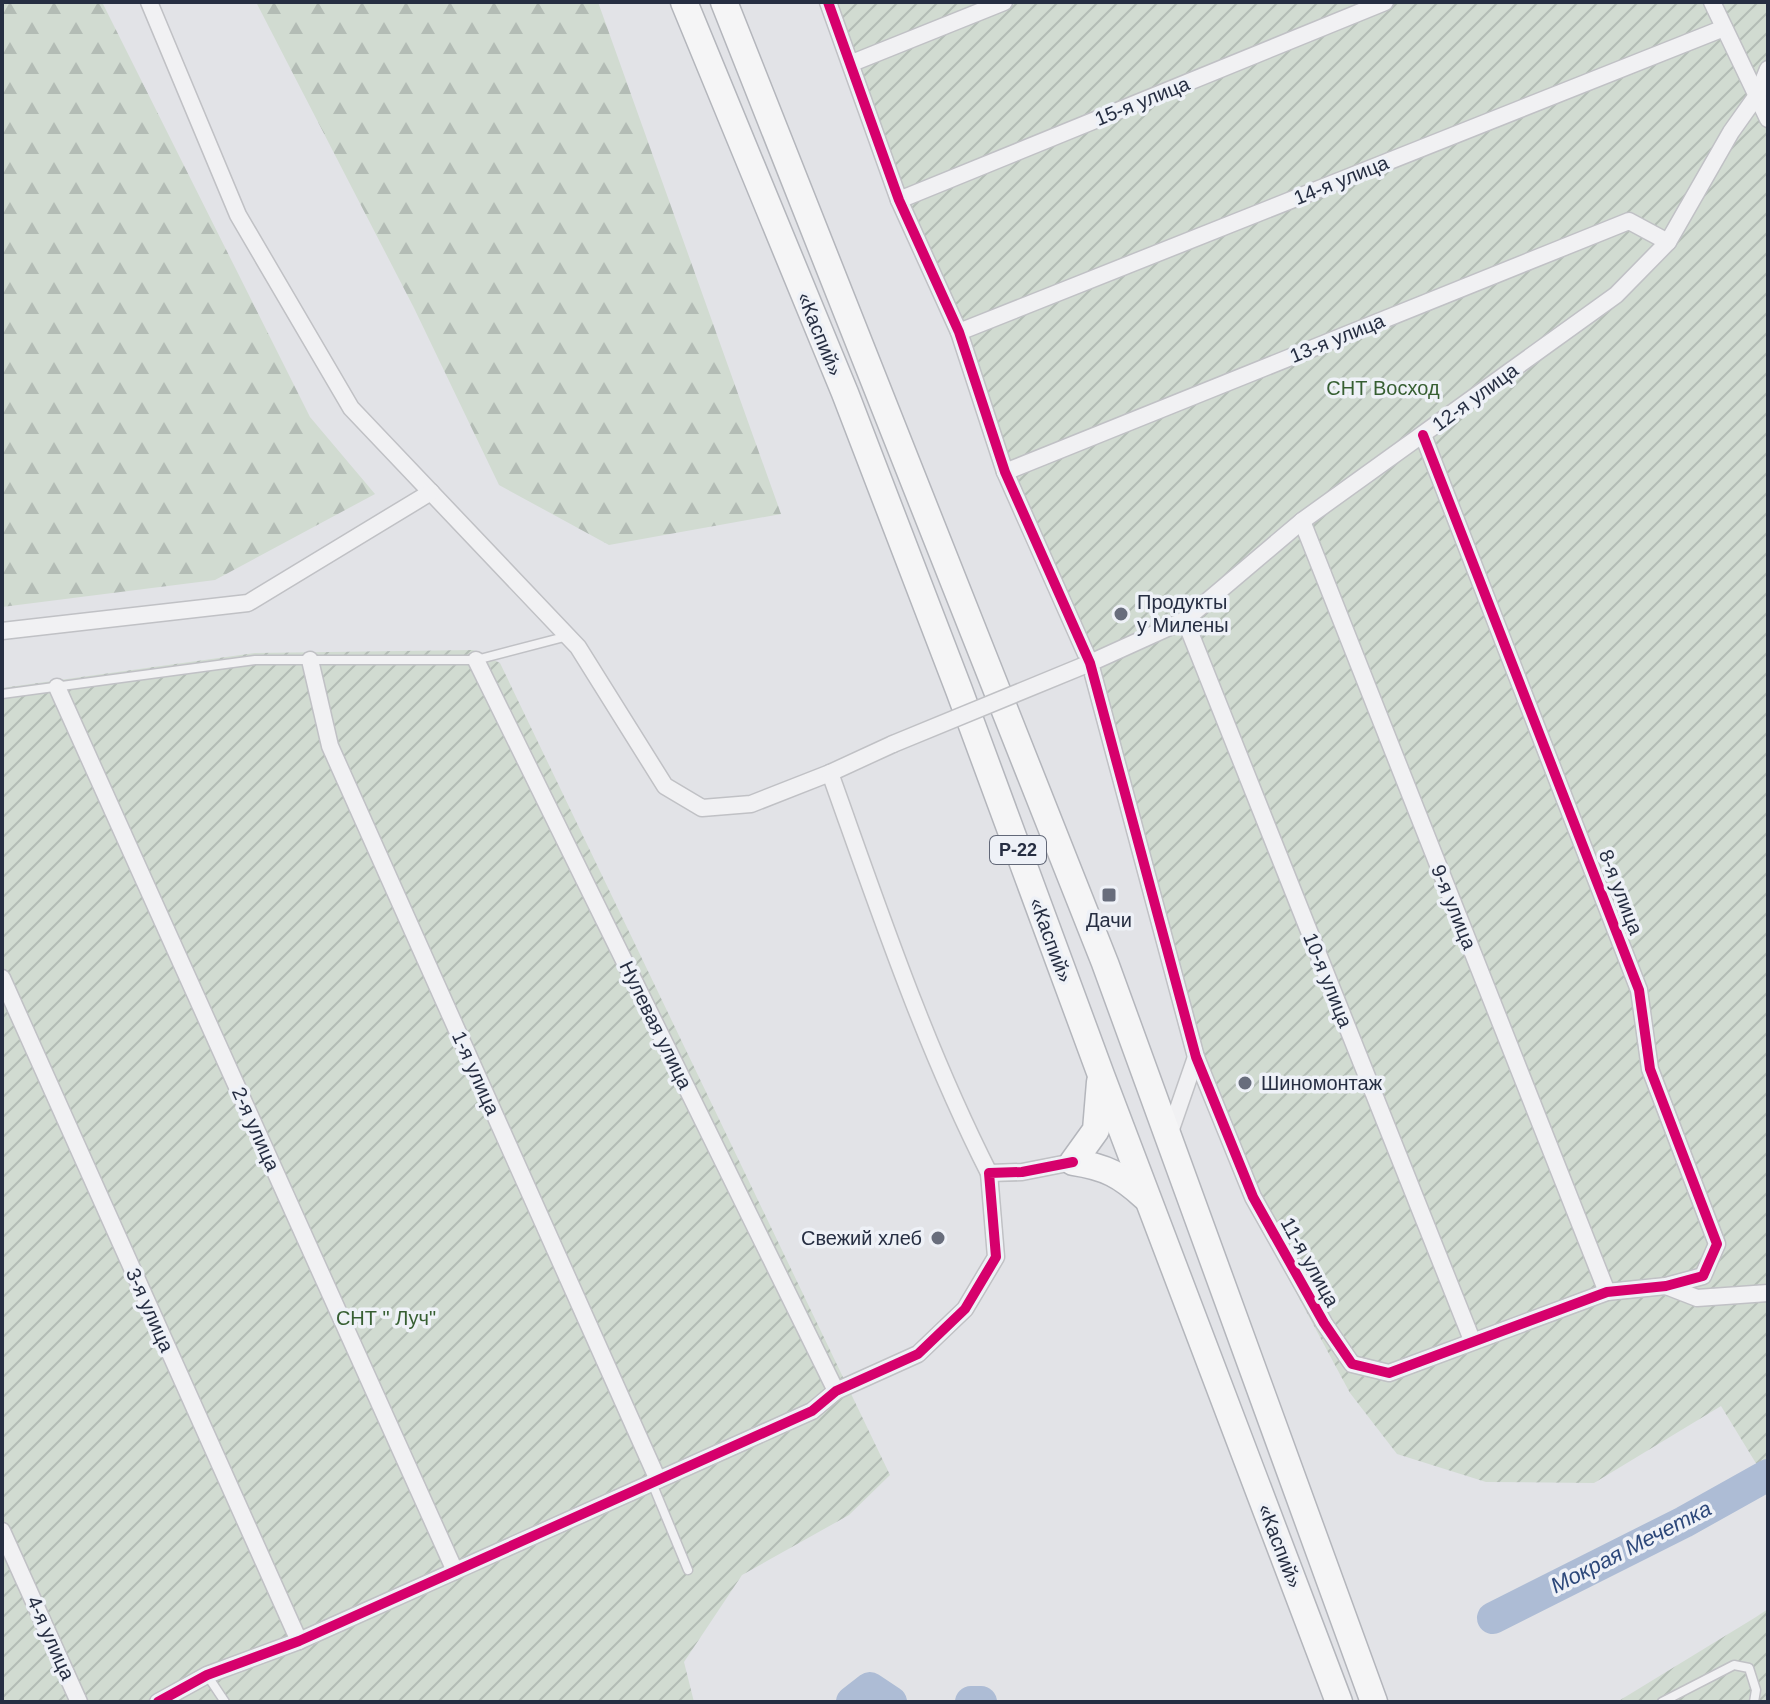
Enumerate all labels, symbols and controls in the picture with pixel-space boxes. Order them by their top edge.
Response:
street label: 15-я улица [1091,72,1193,130]
street label: 14-я улица [1290,151,1392,209]
street label: «Каспий» [793,289,847,379]
street label: 13-я улица [1286,309,1388,367]
street label: 12-я улица [1428,358,1523,435]
park label: СНТ Восход [1326,377,1440,399]
place label: Продукты у Милены [1137,591,1229,636]
marker: Продукты у Милены [1112,605,1130,623]
road number: Р-22 [990,836,1046,864]
street label: 8-я улица [1595,846,1648,938]
street label: 9-я улица [1427,862,1481,953]
marker: Дачи [1100,886,1118,904]
street label: «Каспий» [1026,895,1076,985]
place label: Дачи [1086,909,1132,931]
street label: 10-я улица [1299,929,1357,1031]
street label: Нулевая улица [615,957,697,1093]
street label: 1-я улица [448,1028,505,1119]
place label: Шиномонтаж [1261,1072,1383,1094]
marker: Шиномонтаж [1236,1074,1254,1092]
street label: 2-я улица [228,1084,285,1175]
street label: 11-я улица [1276,1213,1344,1311]
place label: Свежий хлеб [801,1227,922,1249]
marker: Свежий хлеб [929,1229,947,1247]
street label: 3-я улица [122,1265,179,1356]
park label: СНТ " Луч" [336,1307,436,1329]
water label: Мокрая Мечетка [1546,1496,1716,1598]
street label: «Каспий» [1254,1501,1306,1591]
street label: 4-я улица [23,1593,80,1684]

